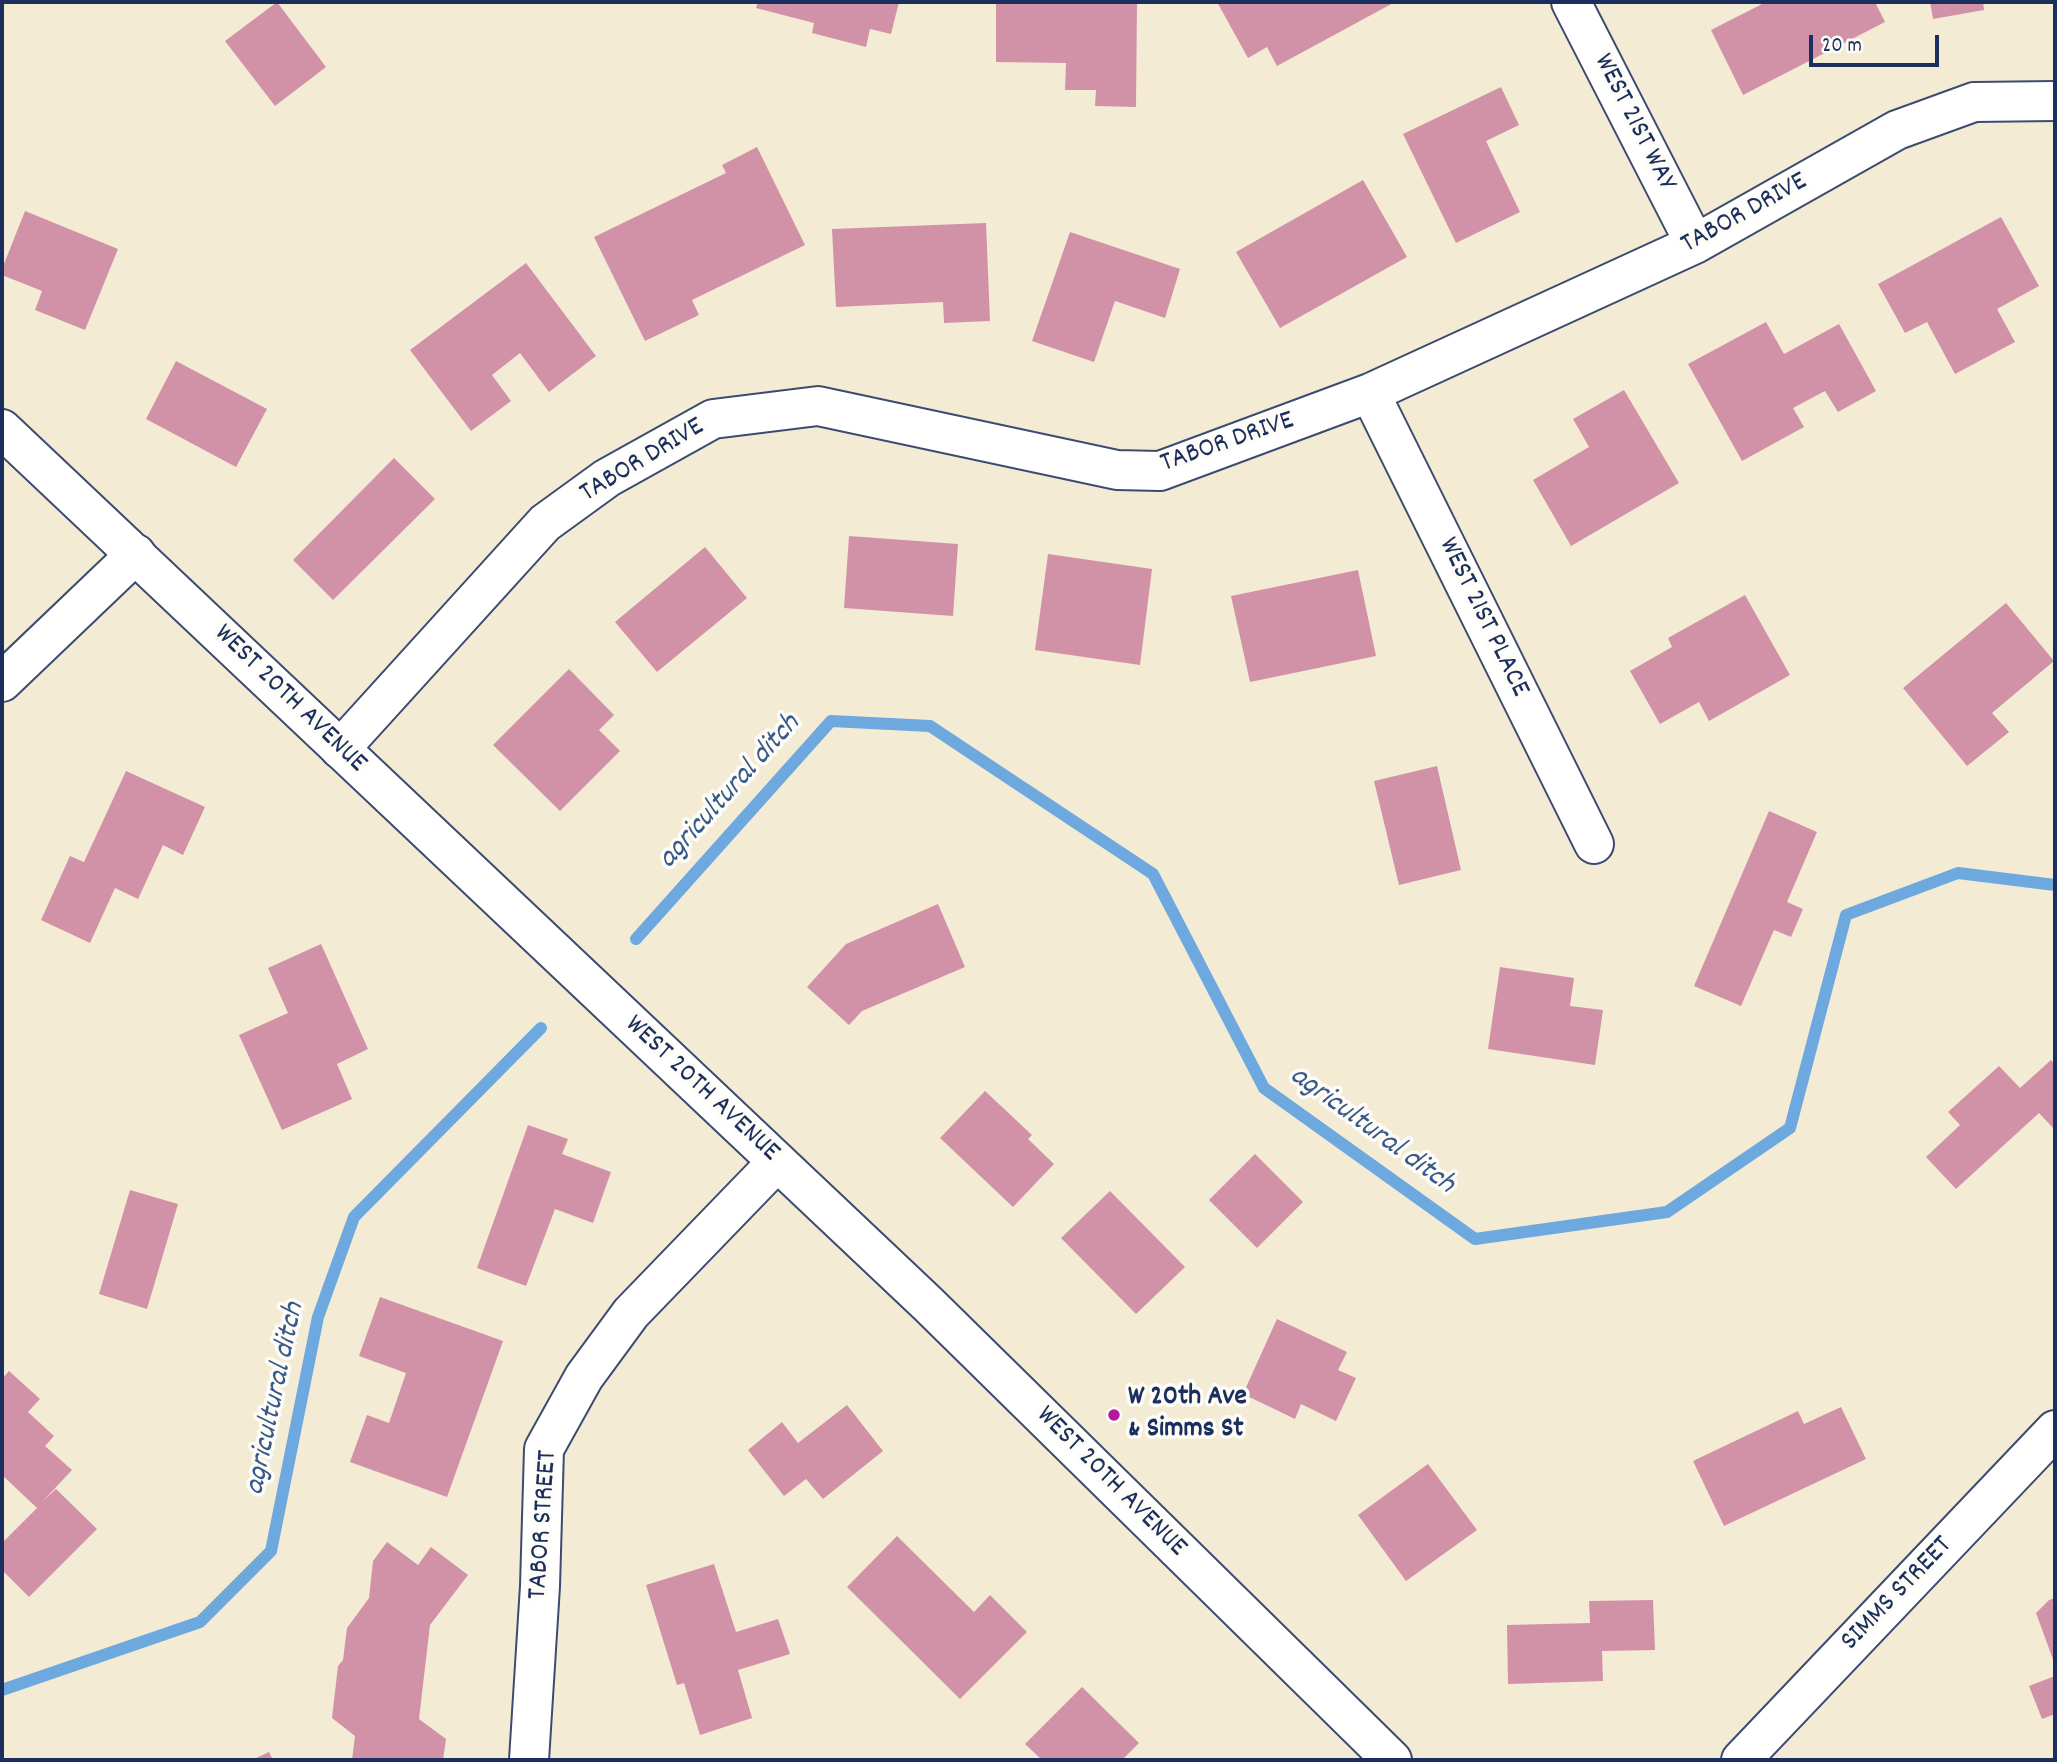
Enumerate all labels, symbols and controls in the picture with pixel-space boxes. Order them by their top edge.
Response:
scale bar [1812,21,1941,65]
text: 20 m [1822,32,1862,62]
street label: WEST 21ST WAY [1584,49,1682,197]
street label: TABOR DRIVE [1676,167,1814,263]
street label: TABOR DRIVE [1157,406,1299,482]
street label: TABOR DRIVE [575,412,711,512]
street label: WEST 21ST PLACE [1429,533,1535,703]
street label: WEST 20TH AVENUE [206,619,372,781]
water label: agricultural ditch [652,708,810,878]
street label: WEST 20TH AVENUE [617,1010,785,1170]
water label: agricultural ditch [1281,1060,1461,1204]
water label: agricultural ditch [239,1300,315,1498]
place label: W 20th Ave & Simms St [1128,1382,1247,1448]
street label: WEST 20TH AVENUE [1028,1401,1192,1565]
marker: W 20th Ave & Simms St [1106,1407,1122,1423]
street label: TABOR STREET [523,1449,567,1601]
street label: SIMMS STREET [1835,1531,1961,1659]

